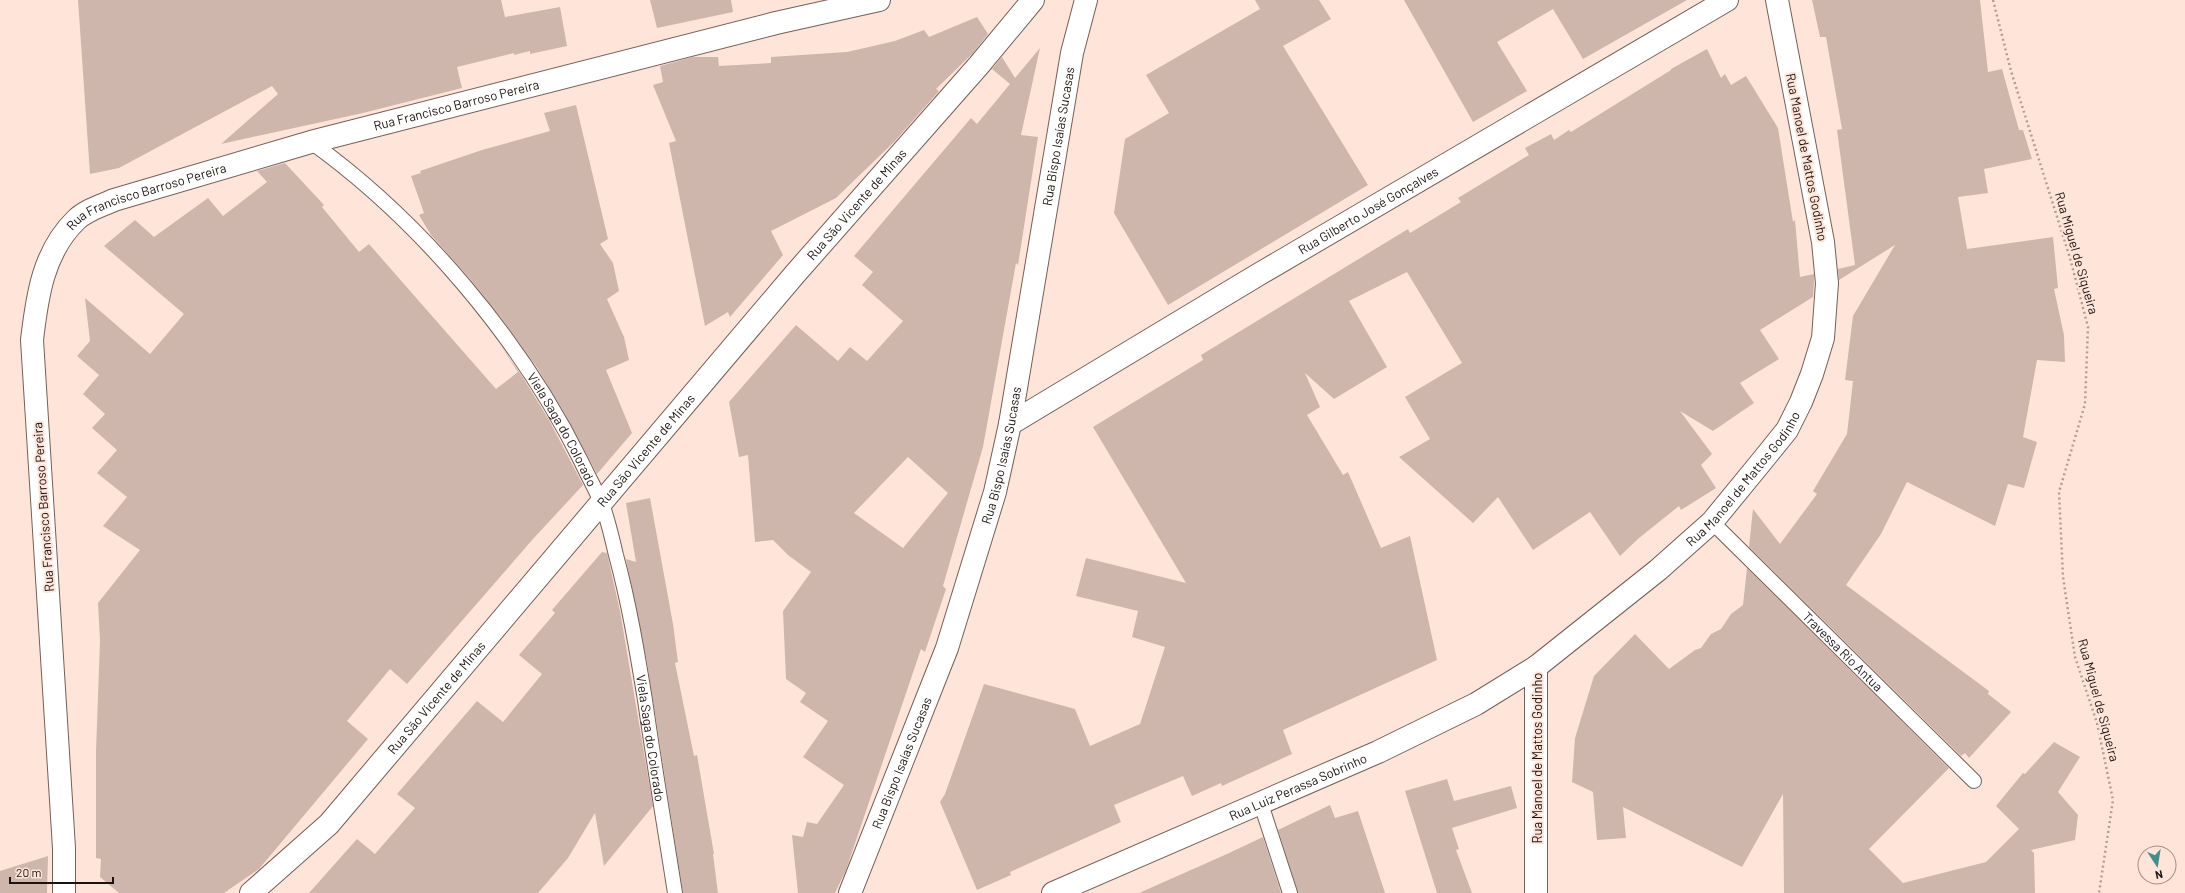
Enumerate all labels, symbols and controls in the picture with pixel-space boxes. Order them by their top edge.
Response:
street label: Rua Bispo Isaías Sucasas [1039,66,1078,207]
street label: Rua Manoel de Mattos Godinho [1783,72,1831,242]
street label: Rua Francisco Barroso Pereira [372,76,541,134]
street label: Rua São Vicente de Minas [803,145,910,263]
street label: Rua Francisco Barroso Pereira [63,159,228,233]
street label: Rua Gilberto José Gonçalves [1295,163,1441,258]
street label: Rua Miguel de Siqueira [2052,190,2102,316]
street label: Viela Saga do Colorado [524,369,600,489]
street label: Rua Bispo Isaías Sucasas [978,385,1024,526]
street label: Rua São Vicente de Minas [593,391,698,510]
street label: Rua Manoel de Mattos Godinho [1682,409,1803,550]
street label: Rua Francisco Barroso Pereira [29,422,57,592]
street label: Travessa Rio Antua [1799,608,1886,695]
street label: Rua Miguel de Siqueira [2075,637,2123,763]
street label: Rua São Vicente de Minas [384,638,489,757]
street label: Viela Saga do Colorado [633,673,668,803]
street label: Rua Manoel de Mattos Godinho [1529,673,1545,843]
street label: Rua Bispo Isaías Sucasas [868,695,935,831]
street label: Rua Luiz Perassa Sobrinho [1227,750,1369,824]
north arrow [2137,845,2177,885]
scale bar [10,859,113,885]
text: 20 m [16,865,42,879]
text: N [2154,868,2164,882]

